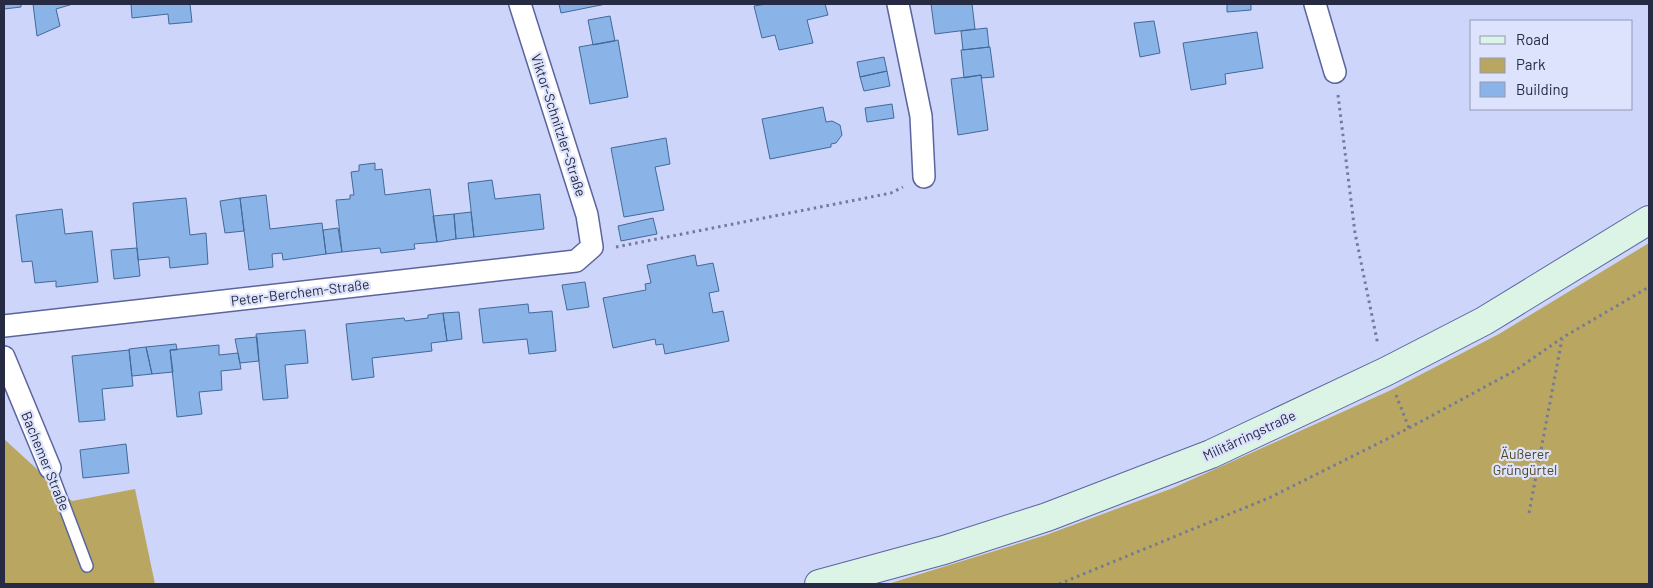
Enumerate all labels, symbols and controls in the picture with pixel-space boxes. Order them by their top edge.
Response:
legend [1470,20,1633,110]
text: Road [1516,30,1549,48]
street label: Viktor-Schnitzler-Straße [528,51,590,199]
text: Park [1516,55,1546,73]
text: Building [1516,80,1569,98]
street label: Peter-Berchem-Straße [230,275,370,309]
street label: Militärringstraße [1200,406,1298,464]
street label: Bachemer Straße [18,409,74,513]
park label: Äußerer Grüngürtel [1493,445,1557,478]

